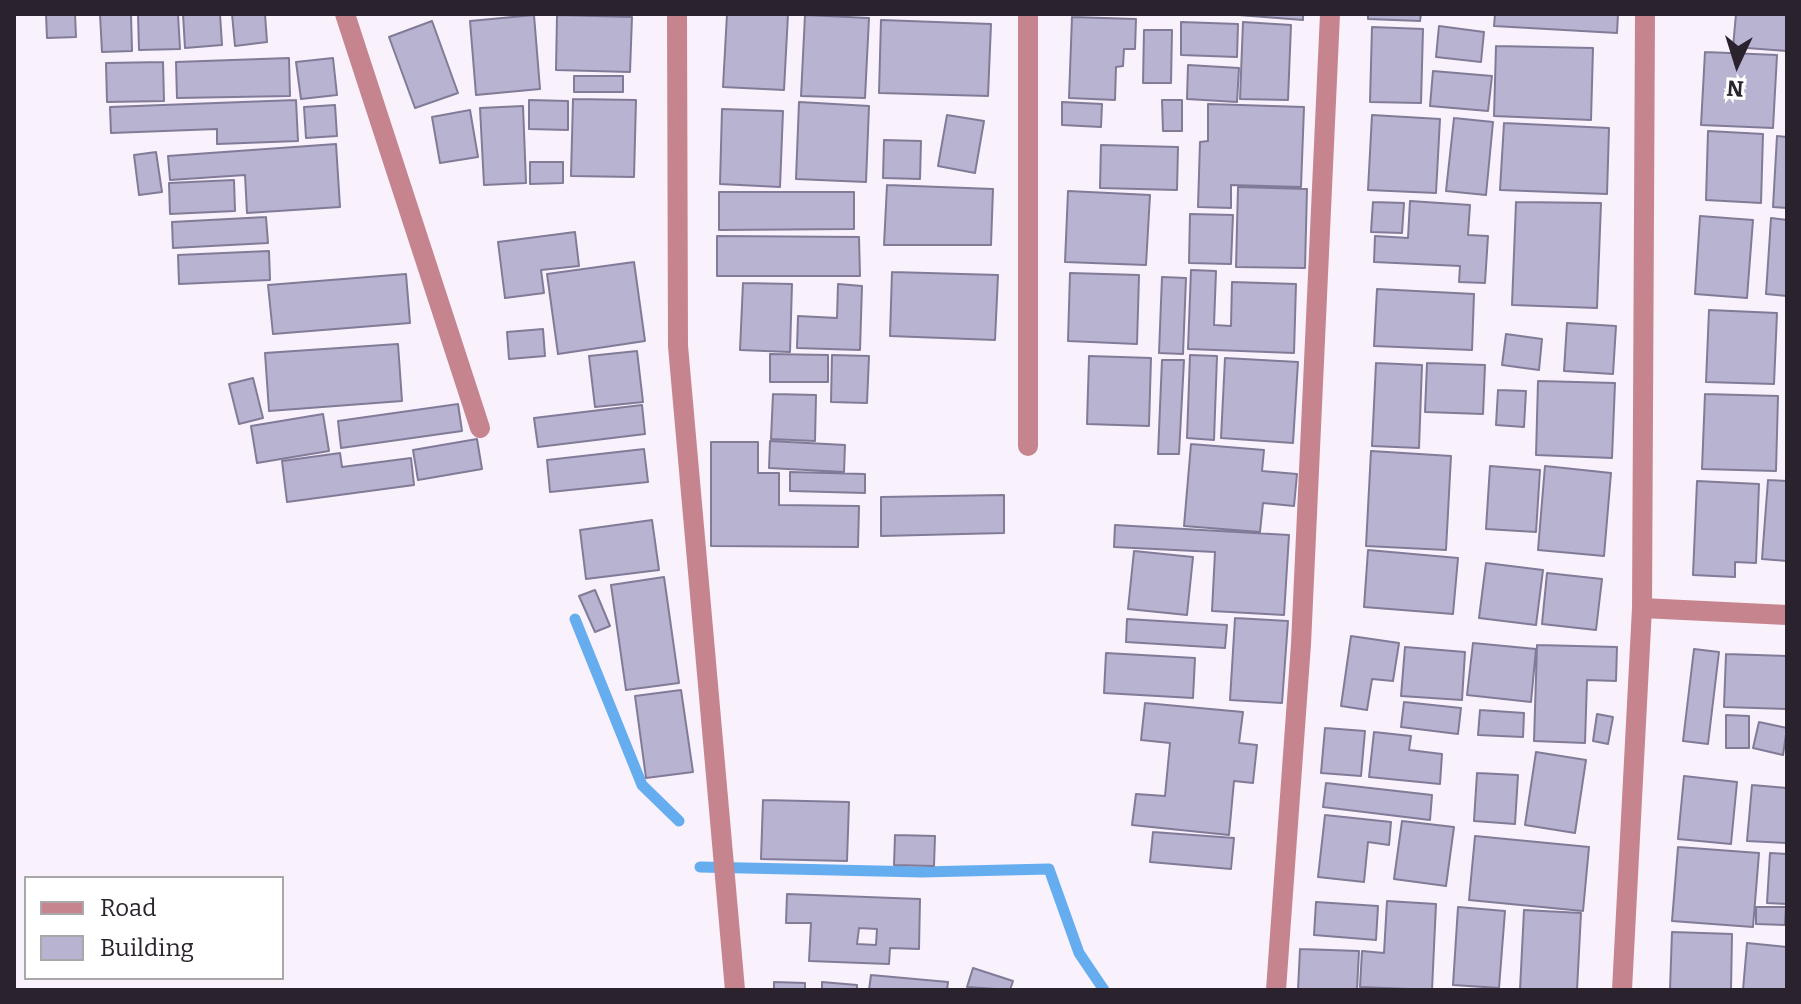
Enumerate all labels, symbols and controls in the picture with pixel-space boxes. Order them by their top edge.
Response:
north arrow [1697,24,1777,104]
text: N [1726,74,1745,103]
legend [24,876,284,980]
text: Road [100,894,156,922]
text: Building [100,934,194,962]

